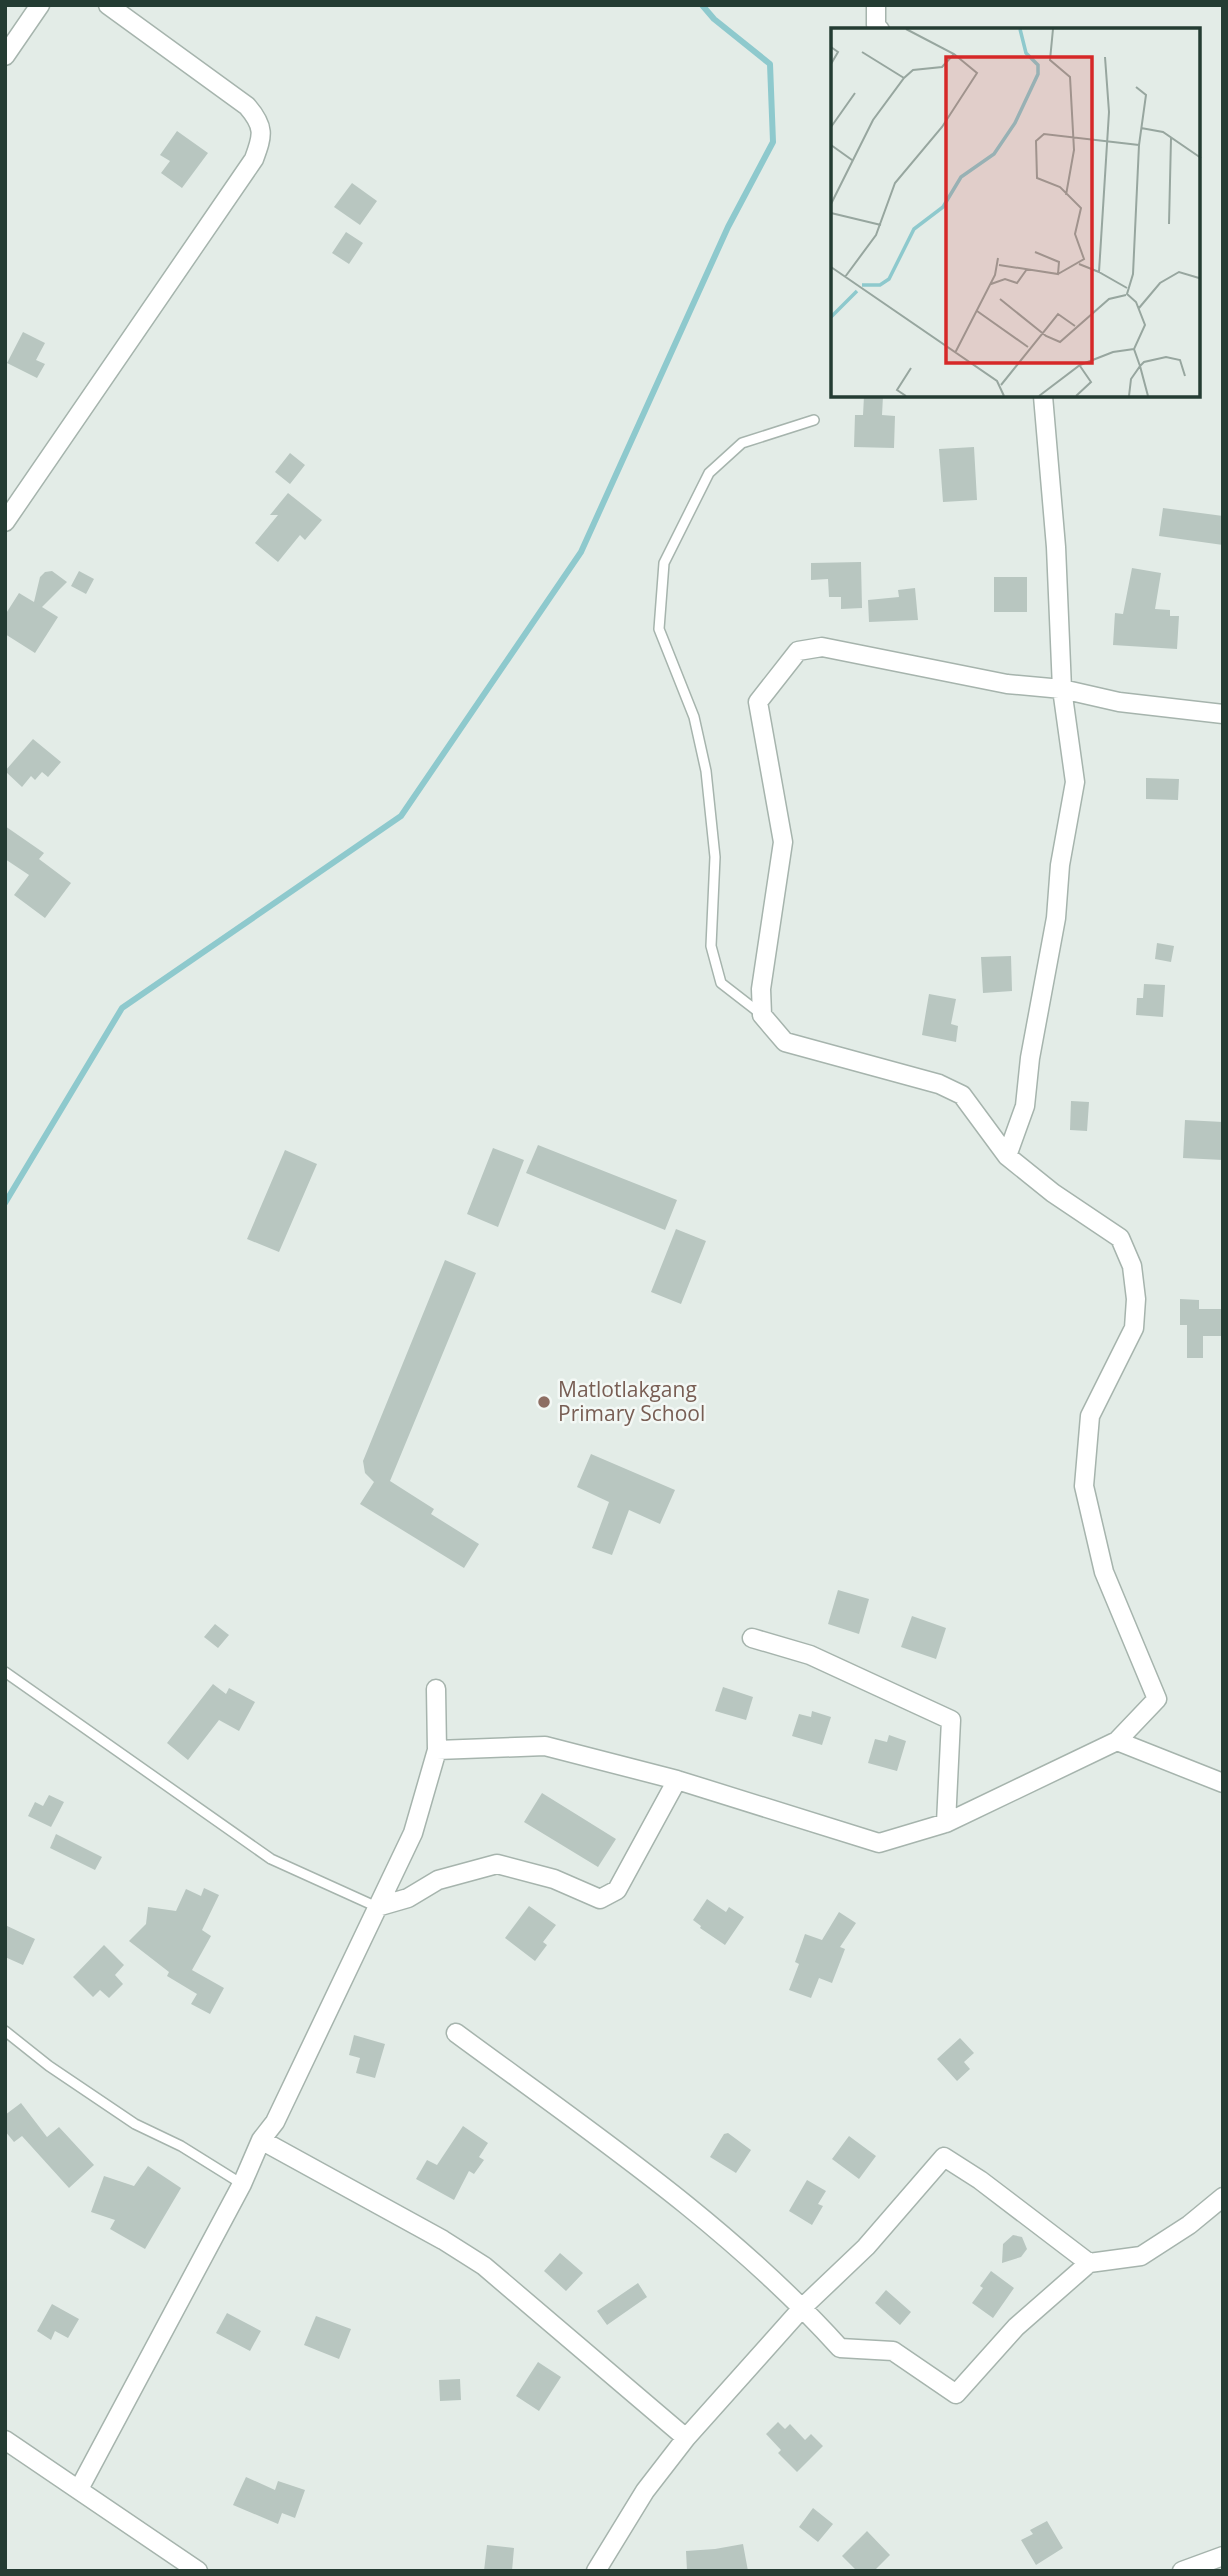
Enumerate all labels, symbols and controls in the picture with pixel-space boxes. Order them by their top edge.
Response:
inset map [831,28,1200,397]
place label: Matlotlakgang Primary School [558,1375,705,1427]
marker: Matlotlakgang Primary School [536,1394,552,1410]

